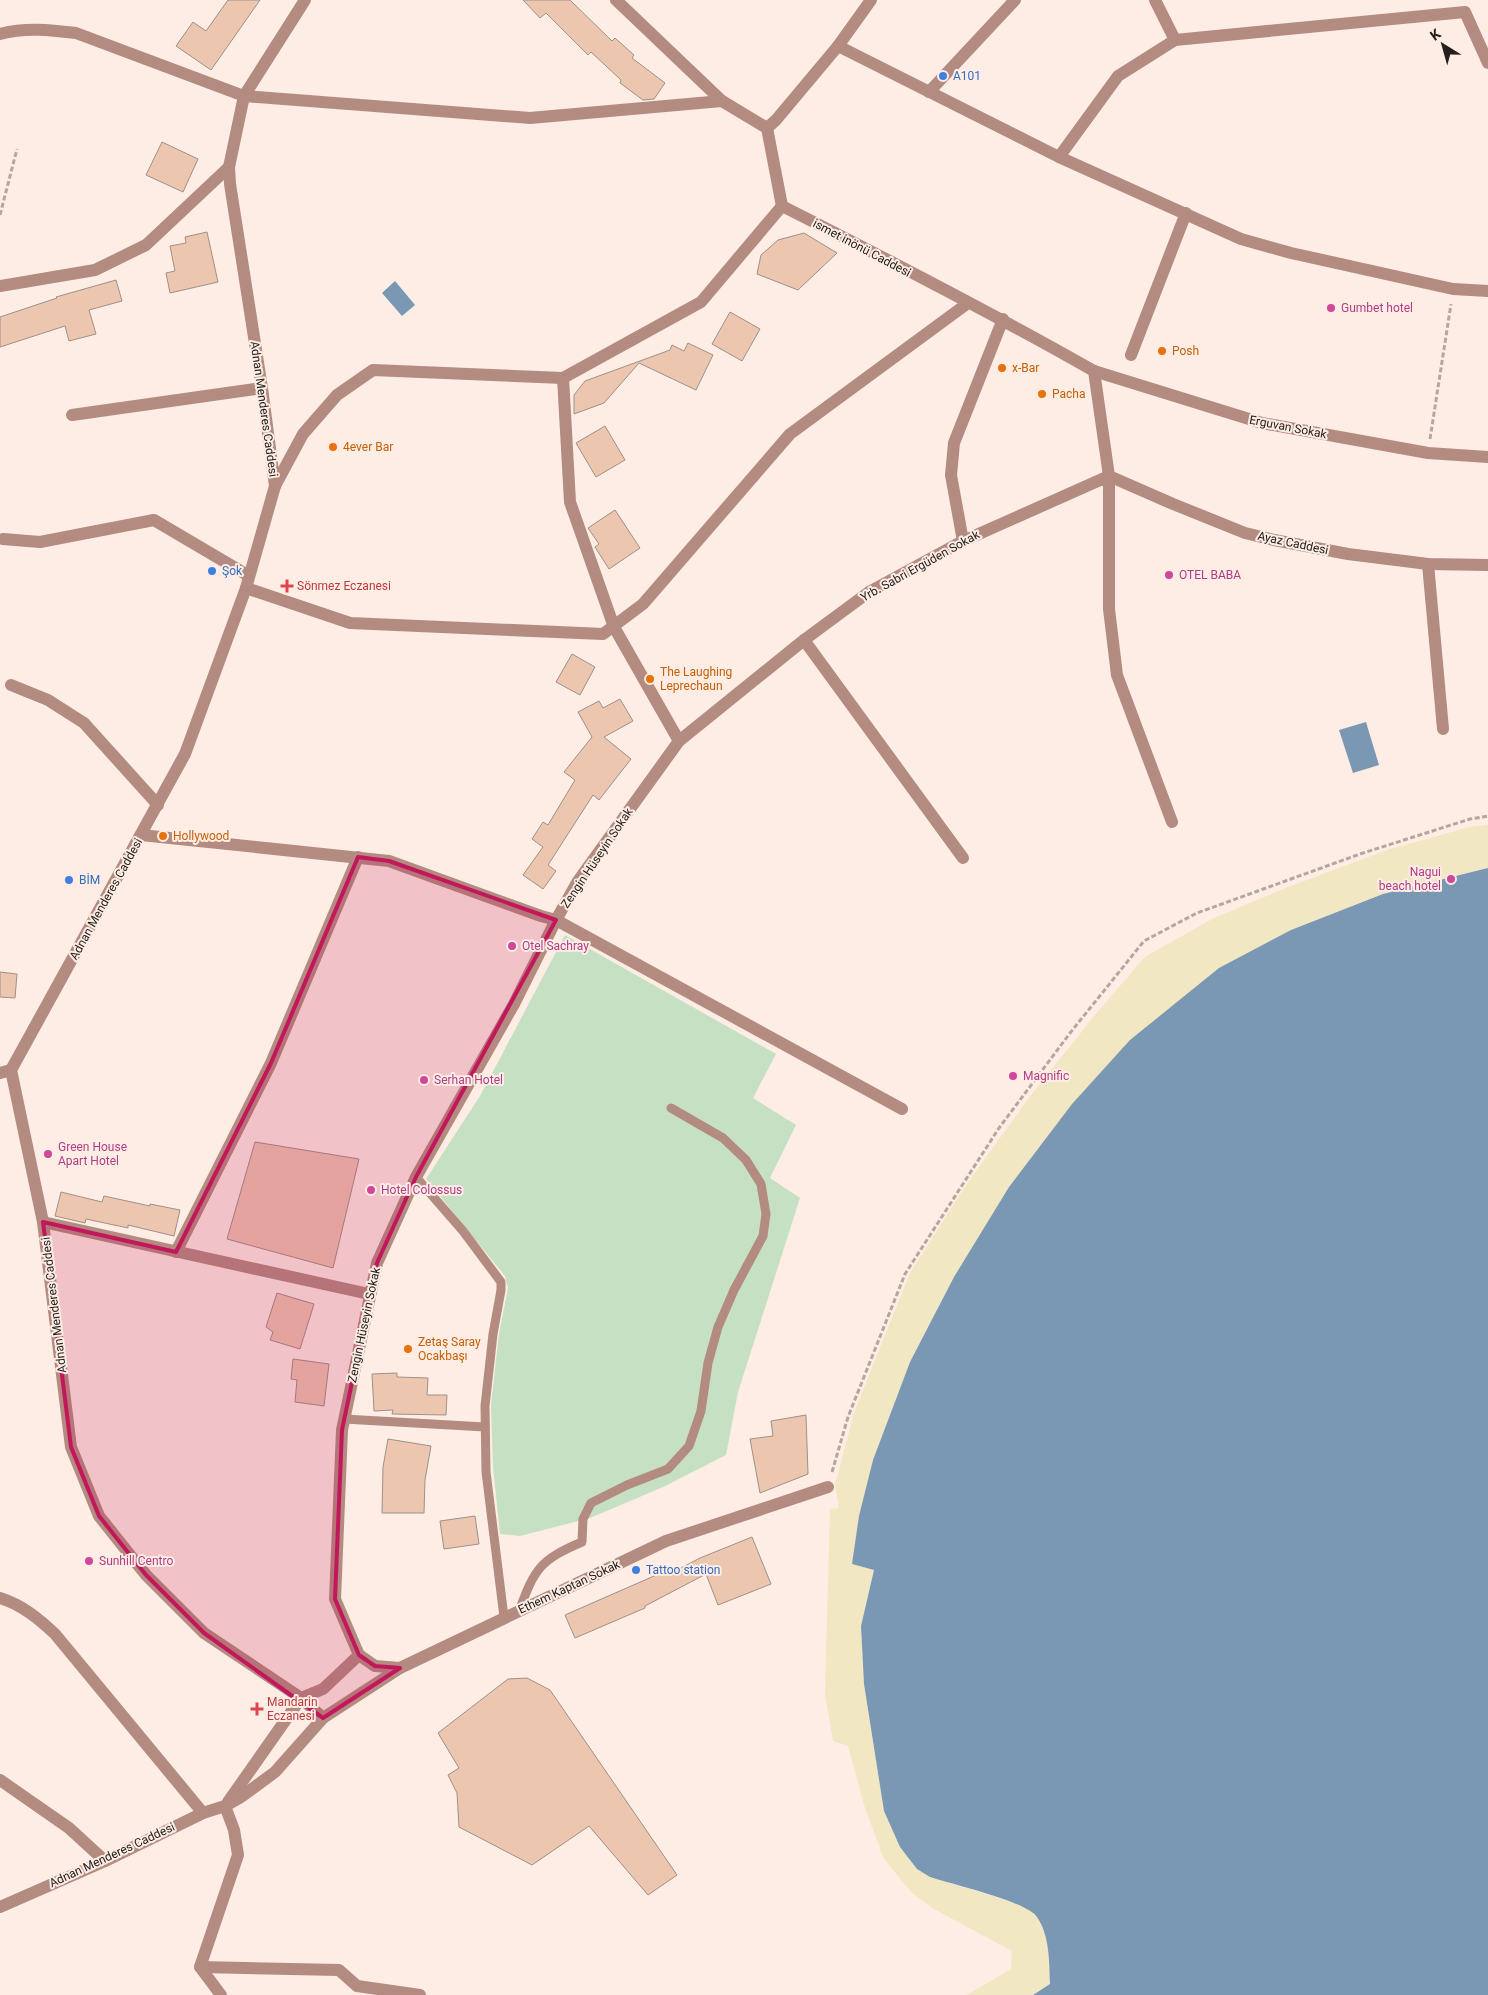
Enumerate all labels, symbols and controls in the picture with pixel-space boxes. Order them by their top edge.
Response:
north arrow [1418,20,1468,70]
text: K [1427,25,1444,44]
place label: A101 [953,69,981,83]
marker: A101 [937,70,949,82]
street label: ismet inönü Caddesi [811,216,913,280]
place label: Gumbet hotel [1341,301,1413,315]
marker: Gumbet hotel [1325,302,1337,314]
street label: Adnan Menderes Caddesi [248,340,280,478]
place label: Posh [1172,344,1199,358]
marker: Posh [1156,345,1168,357]
place label: x-Bar [1012,361,1039,375]
marker: x-Bar [996,362,1008,374]
place label: Pacha [1052,387,1085,401]
marker: Pacha [1036,388,1048,400]
street label: Erguvan Sokak [1248,413,1329,442]
place label: 4ever Bar [343,440,393,454]
marker: 4ever Bar [327,441,339,453]
street label: Yrb. Sabri Ergüden Sokak [858,527,983,605]
street label: Ayaz Caddesi [1256,529,1330,557]
place label: Şok [222,564,243,578]
marker: Şok [206,565,218,577]
place label: OTEL BABA [1179,568,1241,582]
marker: OTEL BABA [1163,569,1175,581]
place label: Sönmez Eczanesi [297,579,391,593]
marker: Sönmez Eczanesi [281,580,293,592]
place label: The Laughing Leprechaun [660,665,732,693]
marker: The Laughing Leprechaun [644,673,656,685]
street label: Zengin Hüseyin Sokak [558,804,636,911]
place label: Hollywood [173,829,229,843]
marker: Hollywood [157,830,169,842]
street label: Adnan Menderes Caddesi [67,836,145,962]
place label: Nagui beach hotel [1379,865,1441,893]
place label: BİM [79,872,100,887]
marker: Nagui beach hotel [1445,873,1457,885]
marker: BİM [63,874,75,886]
place label: Otel Sachray [522,939,589,953]
marker: Otel Sachray [506,940,518,952]
place label: Magnific [1023,1069,1069,1083]
marker: Magnific [1007,1070,1019,1082]
place label: Serhan Hotel [434,1073,503,1087]
marker: Serhan Hotel [418,1074,430,1086]
place label: Green House Apart Hotel [58,1140,127,1168]
marker: Green House Apart Hotel [42,1148,54,1160]
place label: Hotel Colossus [381,1183,462,1197]
marker: Hotel Colossus [365,1184,377,1196]
street label: Adnan Menderes Caddesi [39,1236,69,1374]
street label: Zengin Hüseyin Sokak [345,1265,383,1384]
place label: Zetaş Saray Ocakbaşı [418,1335,481,1363]
marker: Zetaş Saray Ocakbaşı [402,1343,414,1355]
place label: Sunhill Centro [99,1554,173,1568]
marker: Sunhill Centro [83,1555,95,1567]
street label: Ethem Kaptan Sokak [516,1557,623,1617]
place label: Tattoo station [646,1563,720,1577]
marker: Tattoo station [630,1564,642,1576]
place label: Mandarin Eczanesi [267,1695,318,1723]
marker: Mandarin Eczanesi [251,1703,263,1715]
street label: Adnan Menderes Caddesi [47,1820,177,1890]

